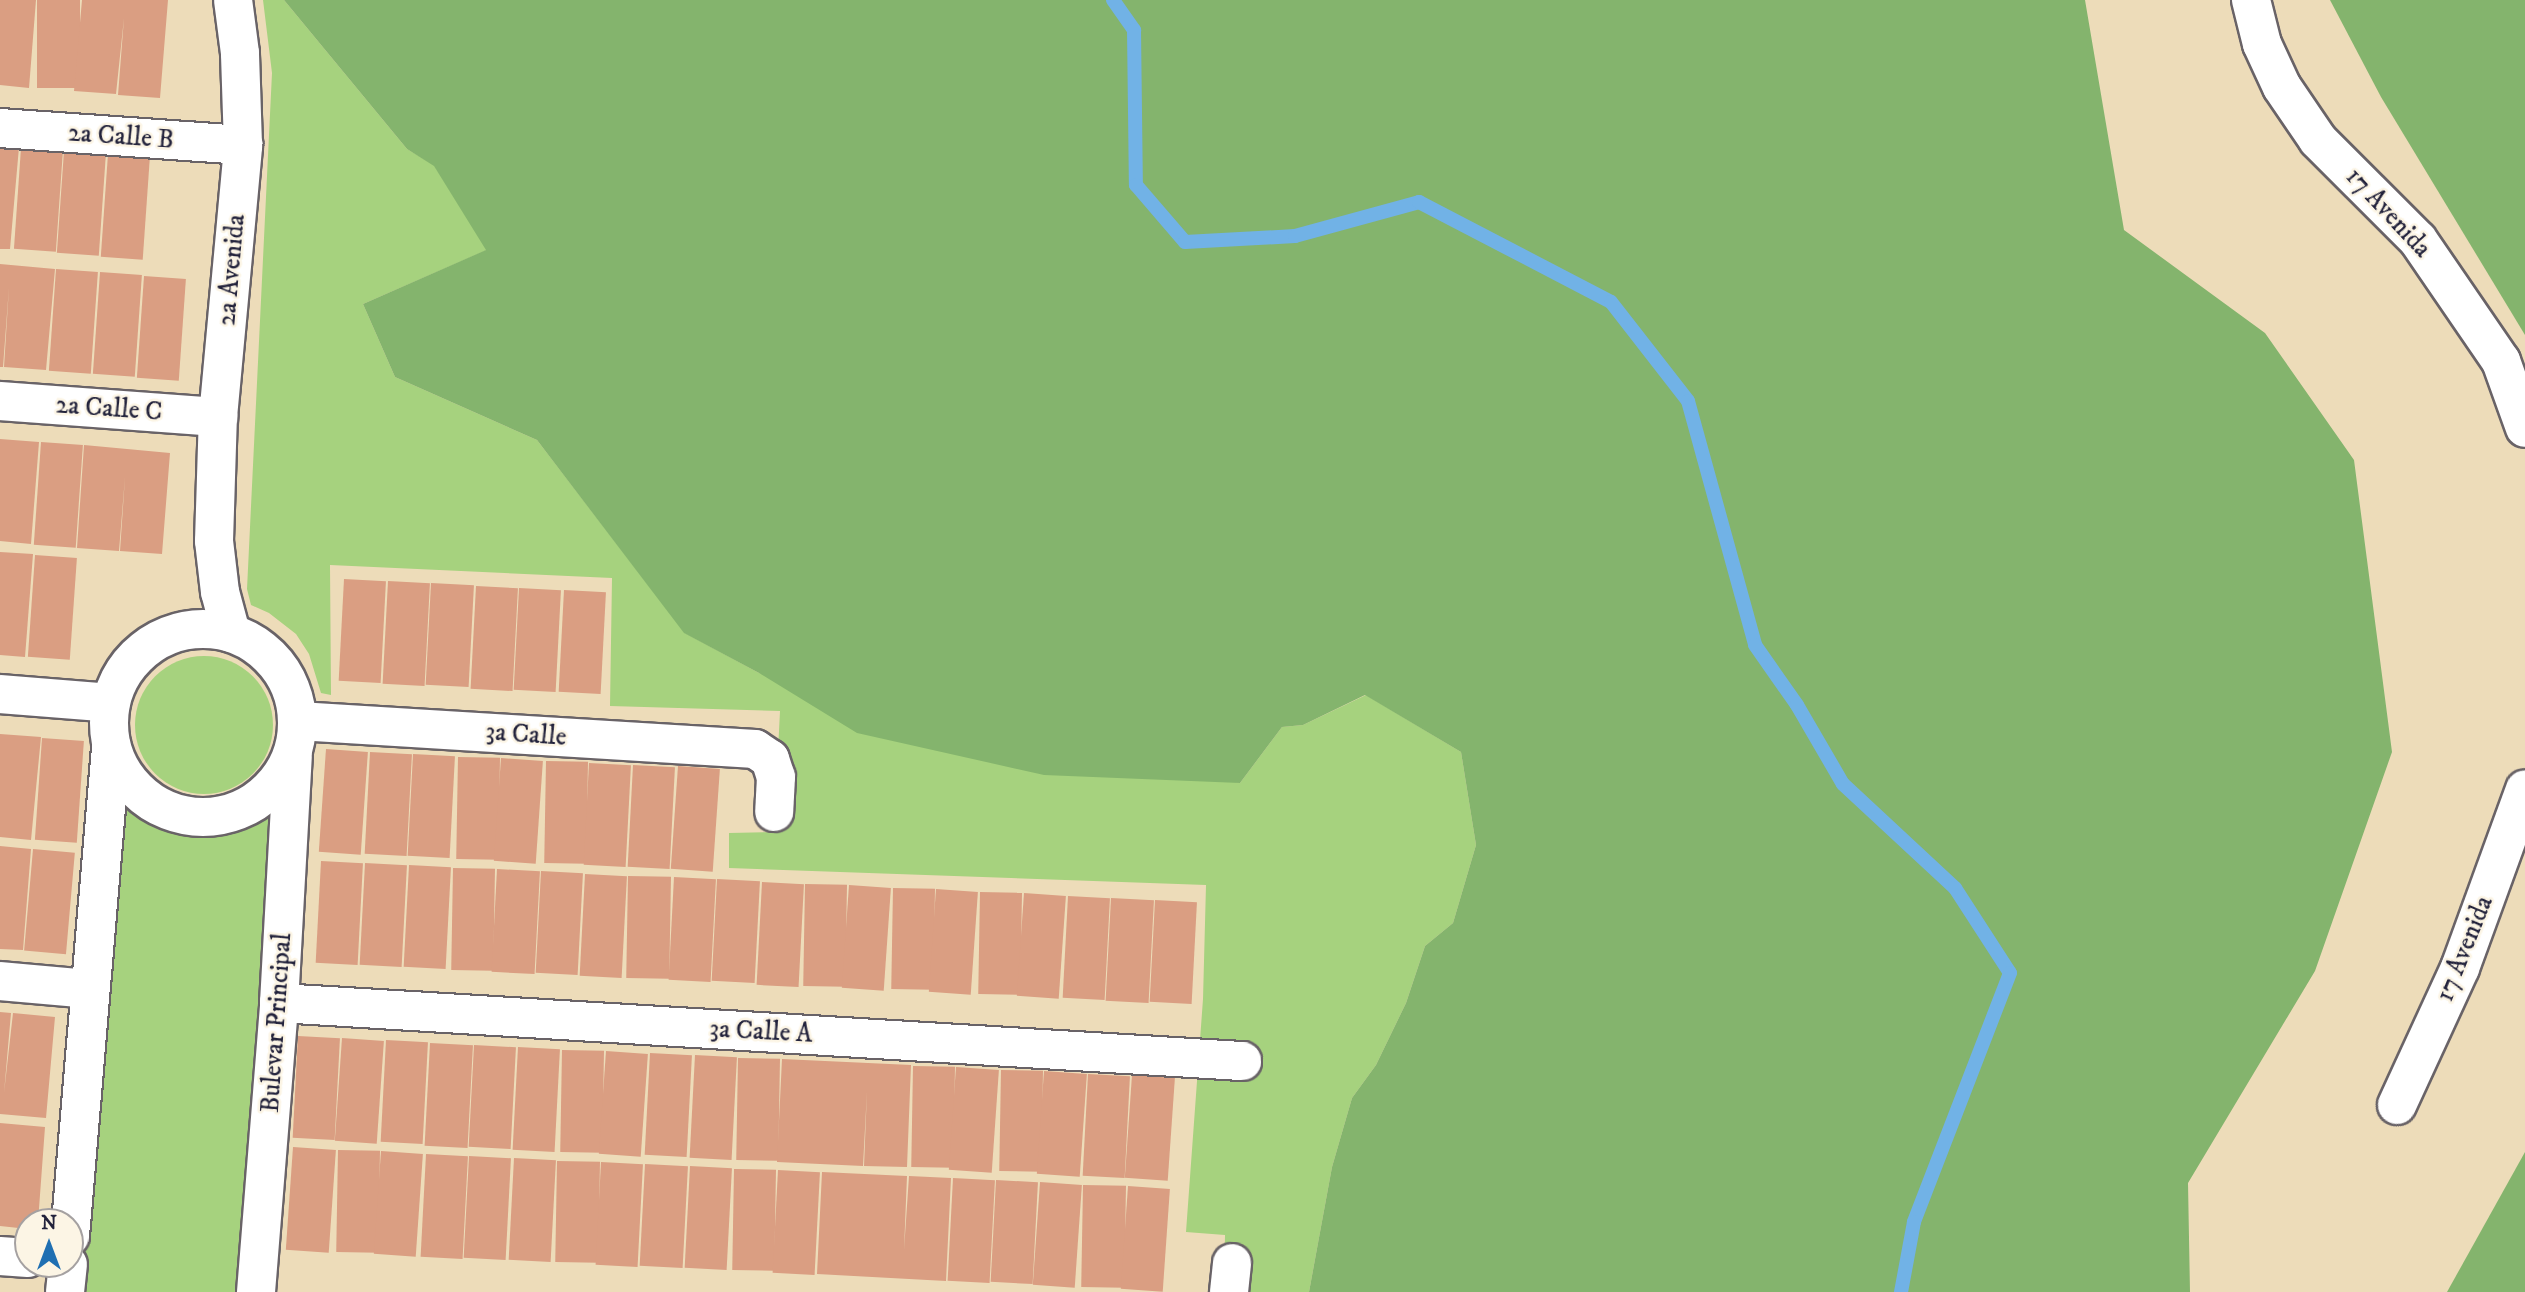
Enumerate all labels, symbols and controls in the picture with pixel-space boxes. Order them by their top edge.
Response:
street label: 2a Calle B [67,118,175,156]
street label: 17 Avenida [2339,162,2437,264]
street label: 2a Avenida [212,213,252,327]
street label: 2a Calle C [55,390,163,428]
street label: 3a Calle [485,717,567,753]
street label: 17 Avenida [2430,892,2500,1006]
street label: Bulevar Principal [255,932,299,1114]
street label: 3a Calle A [709,1014,813,1050]
north arrow [14,1208,84,1278]
text: N [41,1212,57,1235]

